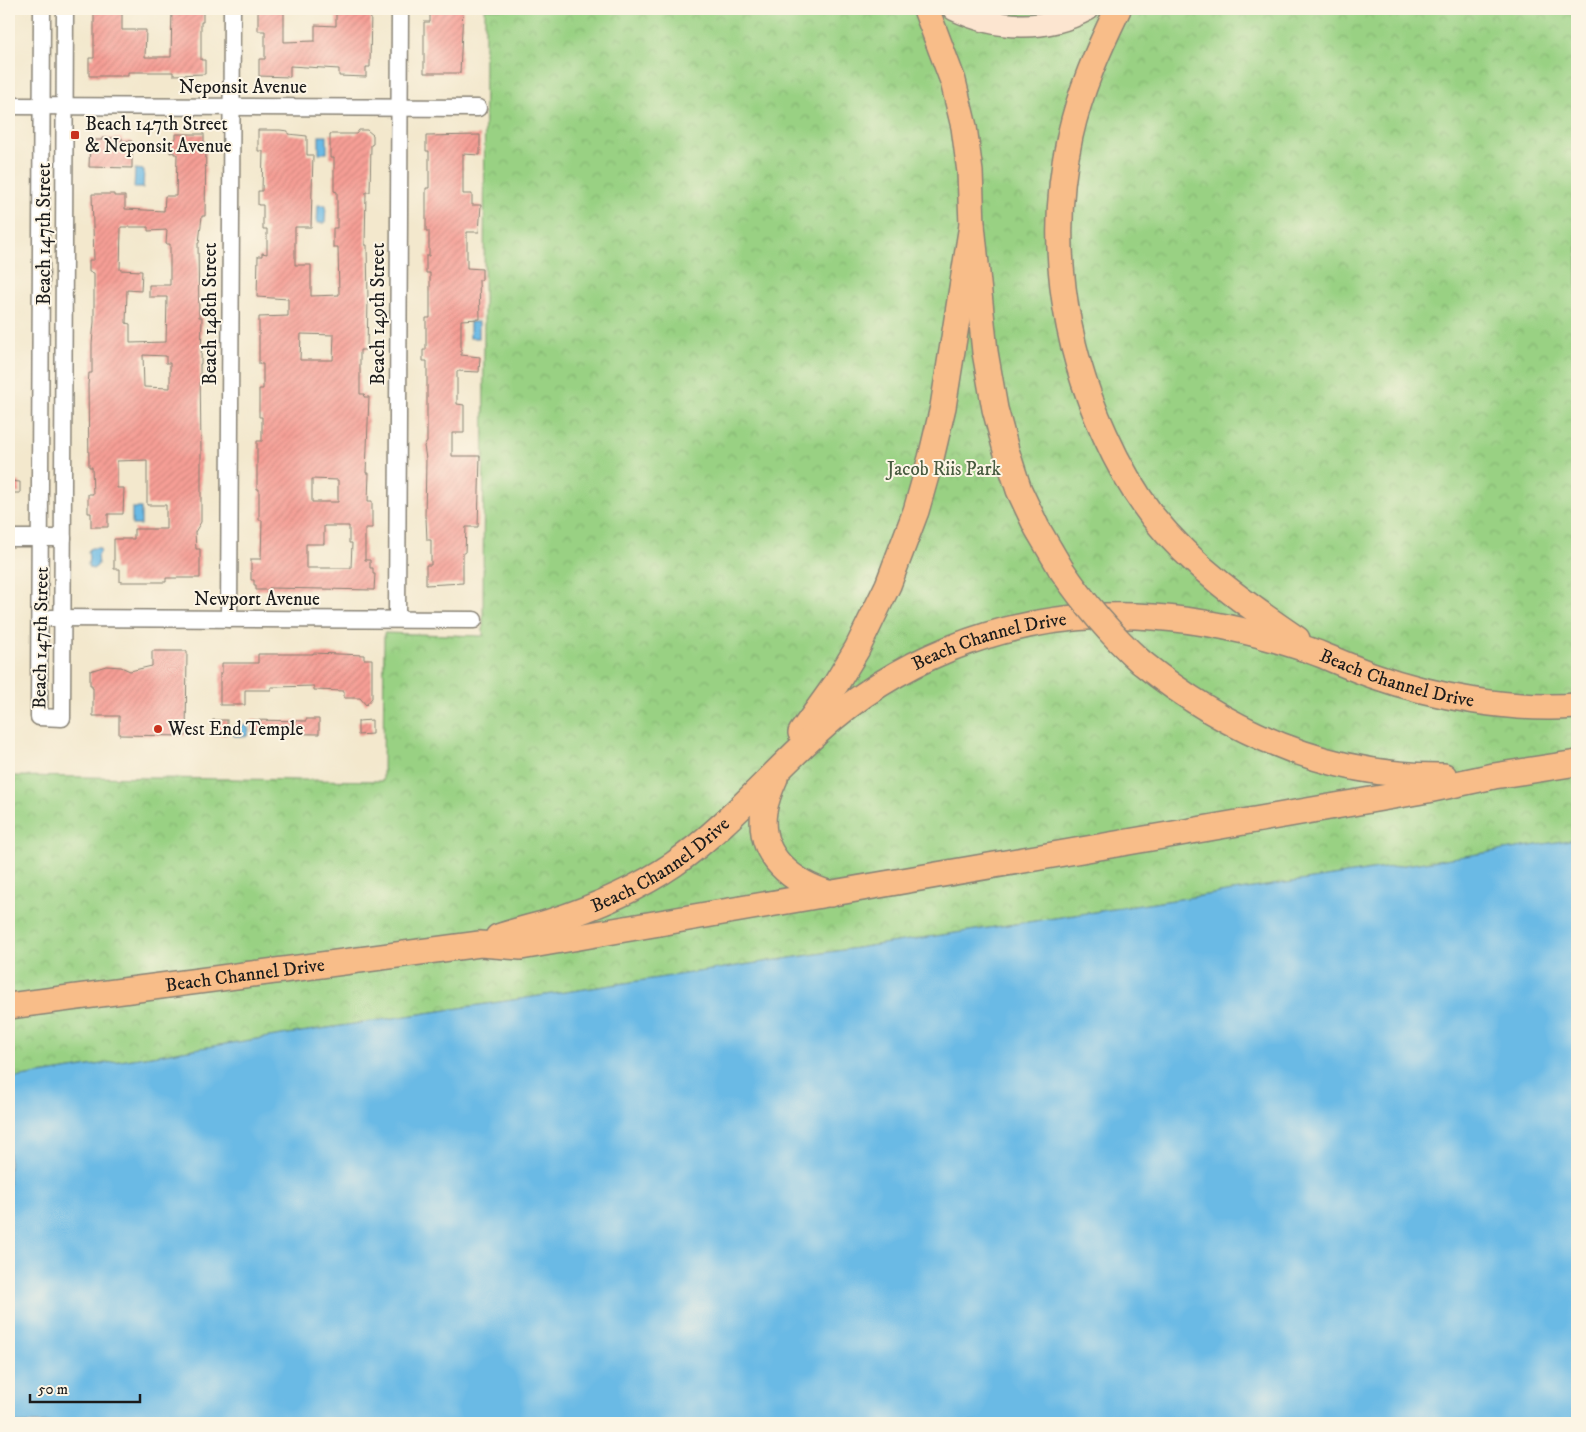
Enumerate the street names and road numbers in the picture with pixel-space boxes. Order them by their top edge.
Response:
street label: Neponsit Avenue [179,76,307,99]
street label: Beach 147th Street [33,163,56,305]
street label: Beach 148th Street [199,243,222,385]
street label: Beach 149th Street [367,243,390,385]
street label: Beach 147th Street [28,567,54,709]
street label: Newport Avenue [194,588,320,611]
street label: Beach Channel Drive [908,607,1068,676]
street label: Beach Channel Drive [1316,644,1476,712]
street label: Beach Channel Drive [587,812,734,918]
street label: Beach Channel Drive [164,953,326,997]

